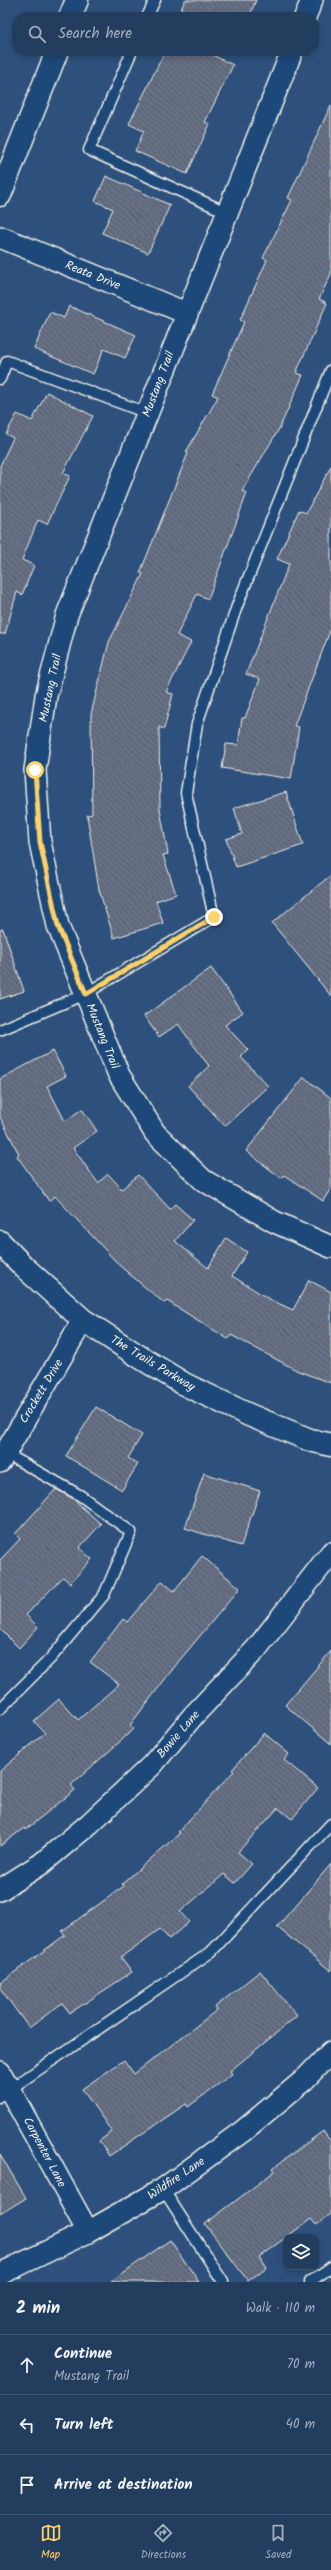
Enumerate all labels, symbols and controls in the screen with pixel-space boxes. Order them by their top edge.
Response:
search box [12,12,319,56]
text: Search here [58,22,132,46]
icon: search [26,23,48,45]
street label: Reata Drive [62,256,124,295]
street label: Mustang Trail [137,348,180,420]
street label: Mustang Trail [34,652,67,724]
route start [26,761,44,779]
route end [205,908,223,926]
street label: Mustang Trail [81,1000,124,1072]
street label: The Trails Parkway [107,1331,199,1396]
street label: Crockett Drive [15,1355,68,1427]
street label: Bowie Lane [152,1706,205,1763]
street label: Carpenter Lane [18,2114,71,2191]
street label: Wildfire Lane [144,2152,209,2205]
map controls [283,2234,319,2270]
button: layers [283,2234,319,2270]
text: 2 min [16,2295,60,2322]
text: Walk · 110 m [246,2298,315,2319]
text: Continue [54,2342,112,2366]
icon: ahead [16,2354,38,2376]
text: 70 m [287,2354,315,2375]
text: Mustang Trail [54,2366,129,2387]
text: Turn left [54,2413,114,2437]
icon: left [16,2414,38,2436]
text: 40 m [286,2414,315,2435]
text: Arrive at destination [54,2473,193,2497]
icon: arrive [16,2474,38,2496]
tab: Map [40,2522,62,2564]
tab: Directions [141,2522,186,2564]
tab: Saved [265,2522,291,2564]

